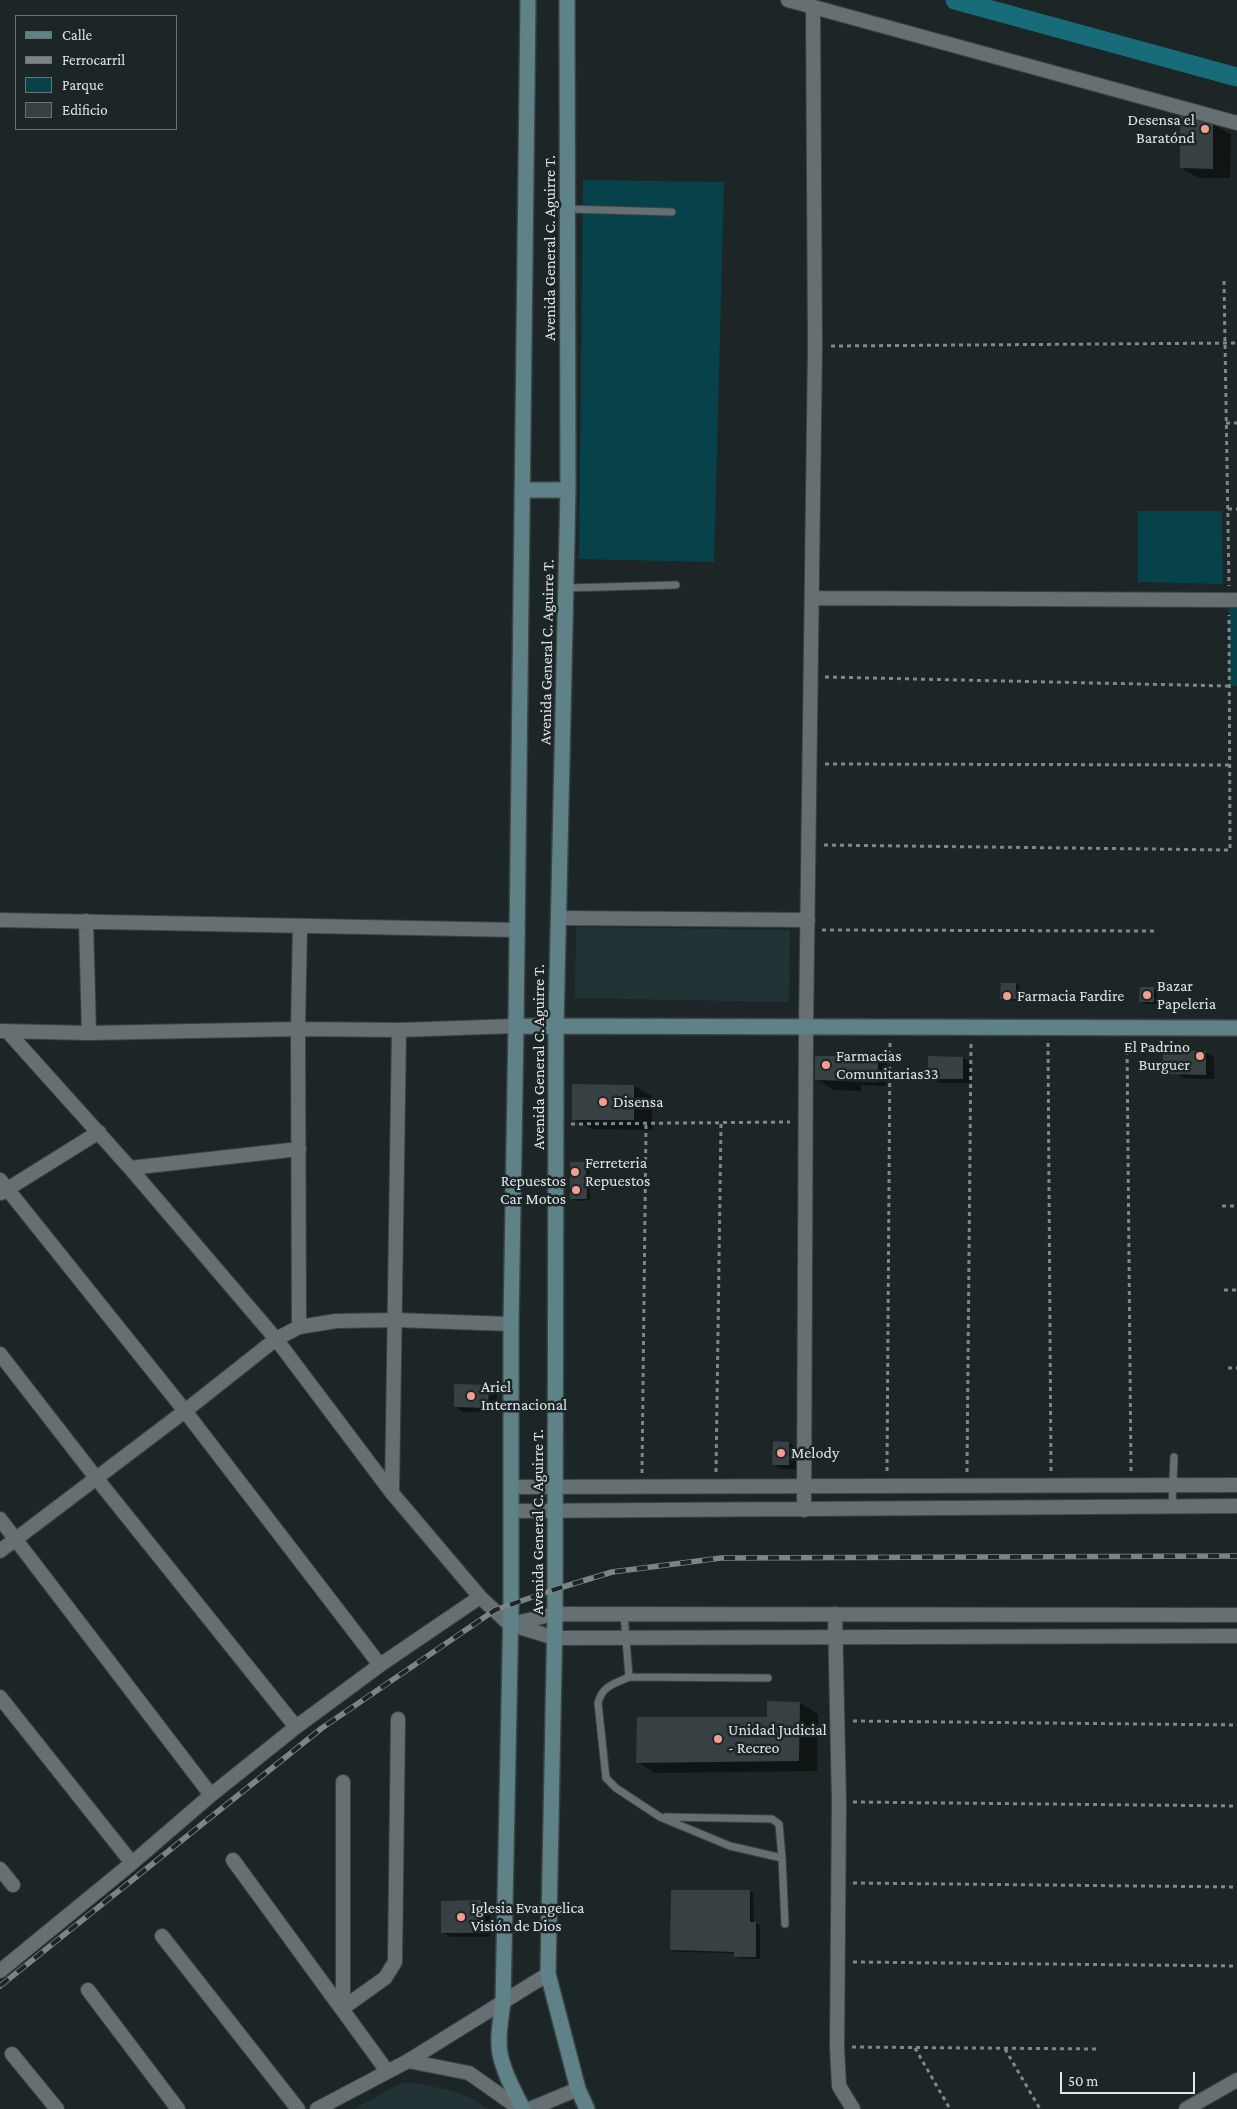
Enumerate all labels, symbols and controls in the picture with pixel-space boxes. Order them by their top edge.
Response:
legend [15,15,178,130]
text: Calle [62,27,92,43]
text: Ferrocarril [62,52,125,68]
text: Parque [62,77,103,93]
text: Edificio [62,102,108,118]
place label: Desensa el Baratónd [1127,110,1195,148]
marker: Desensa el Baratónd [1199,123,1211,135]
street label: Avenida General C. Aguirre T. [540,155,560,341]
street label: Avenida General C. Aguirre T. [536,559,558,745]
street label: Avenida General C. Aguirre T. [529,964,549,1150]
place label: Bazar Papeleria [1157,976,1216,1014]
place label: Farmacia Fardire [1017,986,1124,1006]
marker: Bazar Papeleria [1141,989,1153,1001]
marker: Farmacia Fardire [1001,990,1013,1002]
place label: El Padrino Burguer [1124,1037,1190,1075]
place label: Farmacias Comunitarias33 [836,1046,939,1084]
marker: El Padrino Burguer [1194,1050,1206,1062]
marker: Farmacias Comunitarias33 [820,1059,832,1071]
place label: Disensa [613,1092,663,1112]
marker: Disensa [597,1096,609,1108]
place label: Ferreteria Repuestos [585,1153,650,1191]
marker: Ferreteria Repuestos [569,1166,581,1178]
place label: Repuestos Car Motos [500,1171,566,1209]
marker: Repuestos Car Motos [570,1184,582,1196]
place label: Ariel Internacional [481,1377,567,1415]
marker: Ariel Internacional [465,1390,477,1402]
street label: Avenida General C. Aguirre T. [528,1429,548,1615]
place label: Melody [791,1443,839,1463]
marker: Melody [775,1447,787,1459]
place label: Unidad Judicial - Recreo [728,1720,827,1758]
marker: Unidad Judicial - Recreo [712,1733,724,1745]
place label: Iglesia Evangelica Visión de Dios [471,1898,584,1936]
marker: Iglesia Evangelica Visión de Dios [455,1911,467,1923]
scale bar [1062,2062,1197,2094]
text: 50 m [1068,2073,1098,2089]

